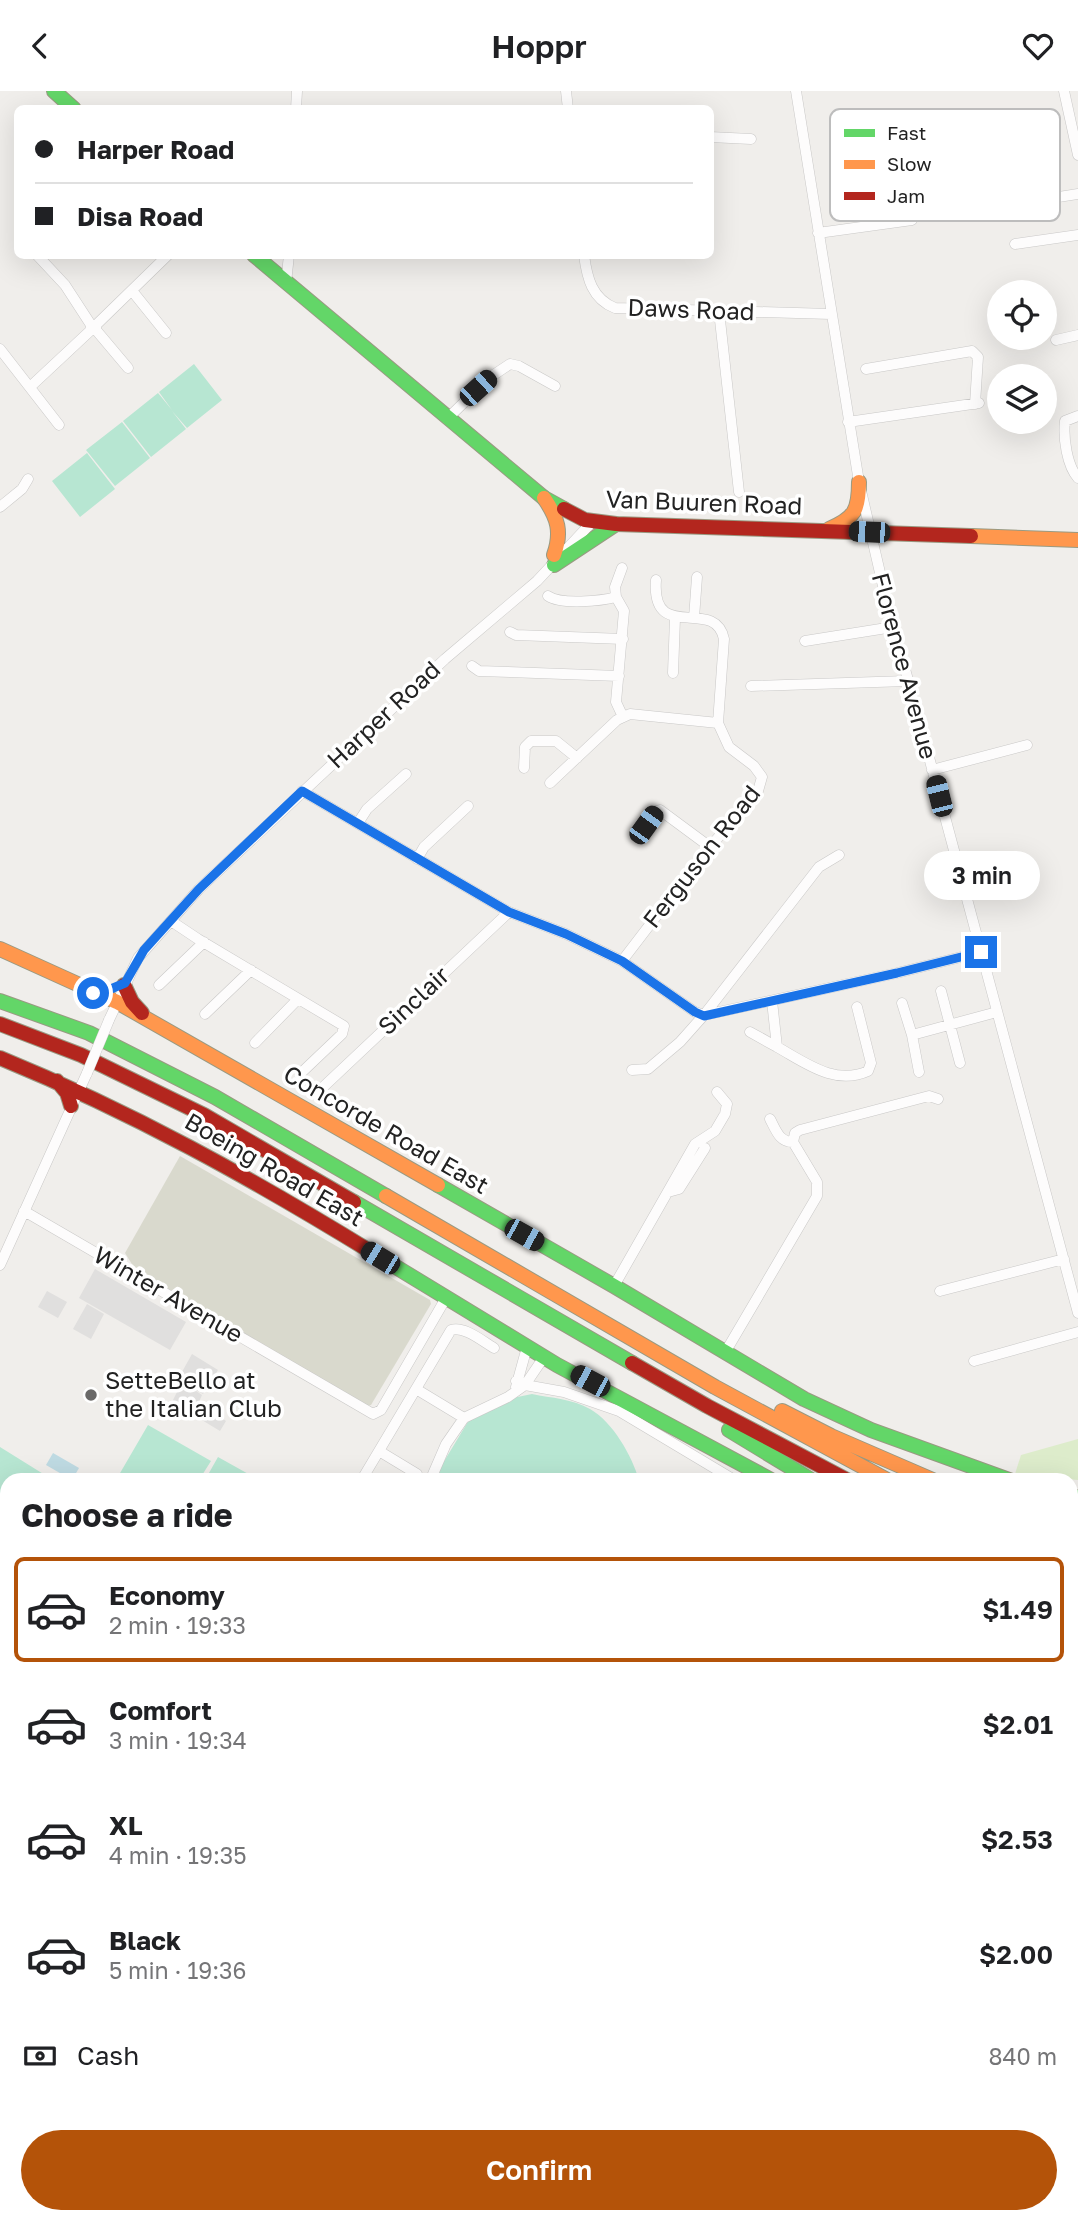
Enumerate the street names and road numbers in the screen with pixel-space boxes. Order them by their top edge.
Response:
street label: Daws Road [627,292,755,325]
street label: Van Buuren Road [605,484,803,519]
street label: Florence Avenue [867,569,944,762]
street label: Harper Road [320,654,446,774]
street label: Ferguson Road [636,779,766,933]
street label: Sinclair [371,960,455,1040]
street label: Concorde Road East [279,1058,494,1199]
street label: Boeing Road East [180,1106,369,1232]
street label: Winter Avenue [89,1239,249,1348]

